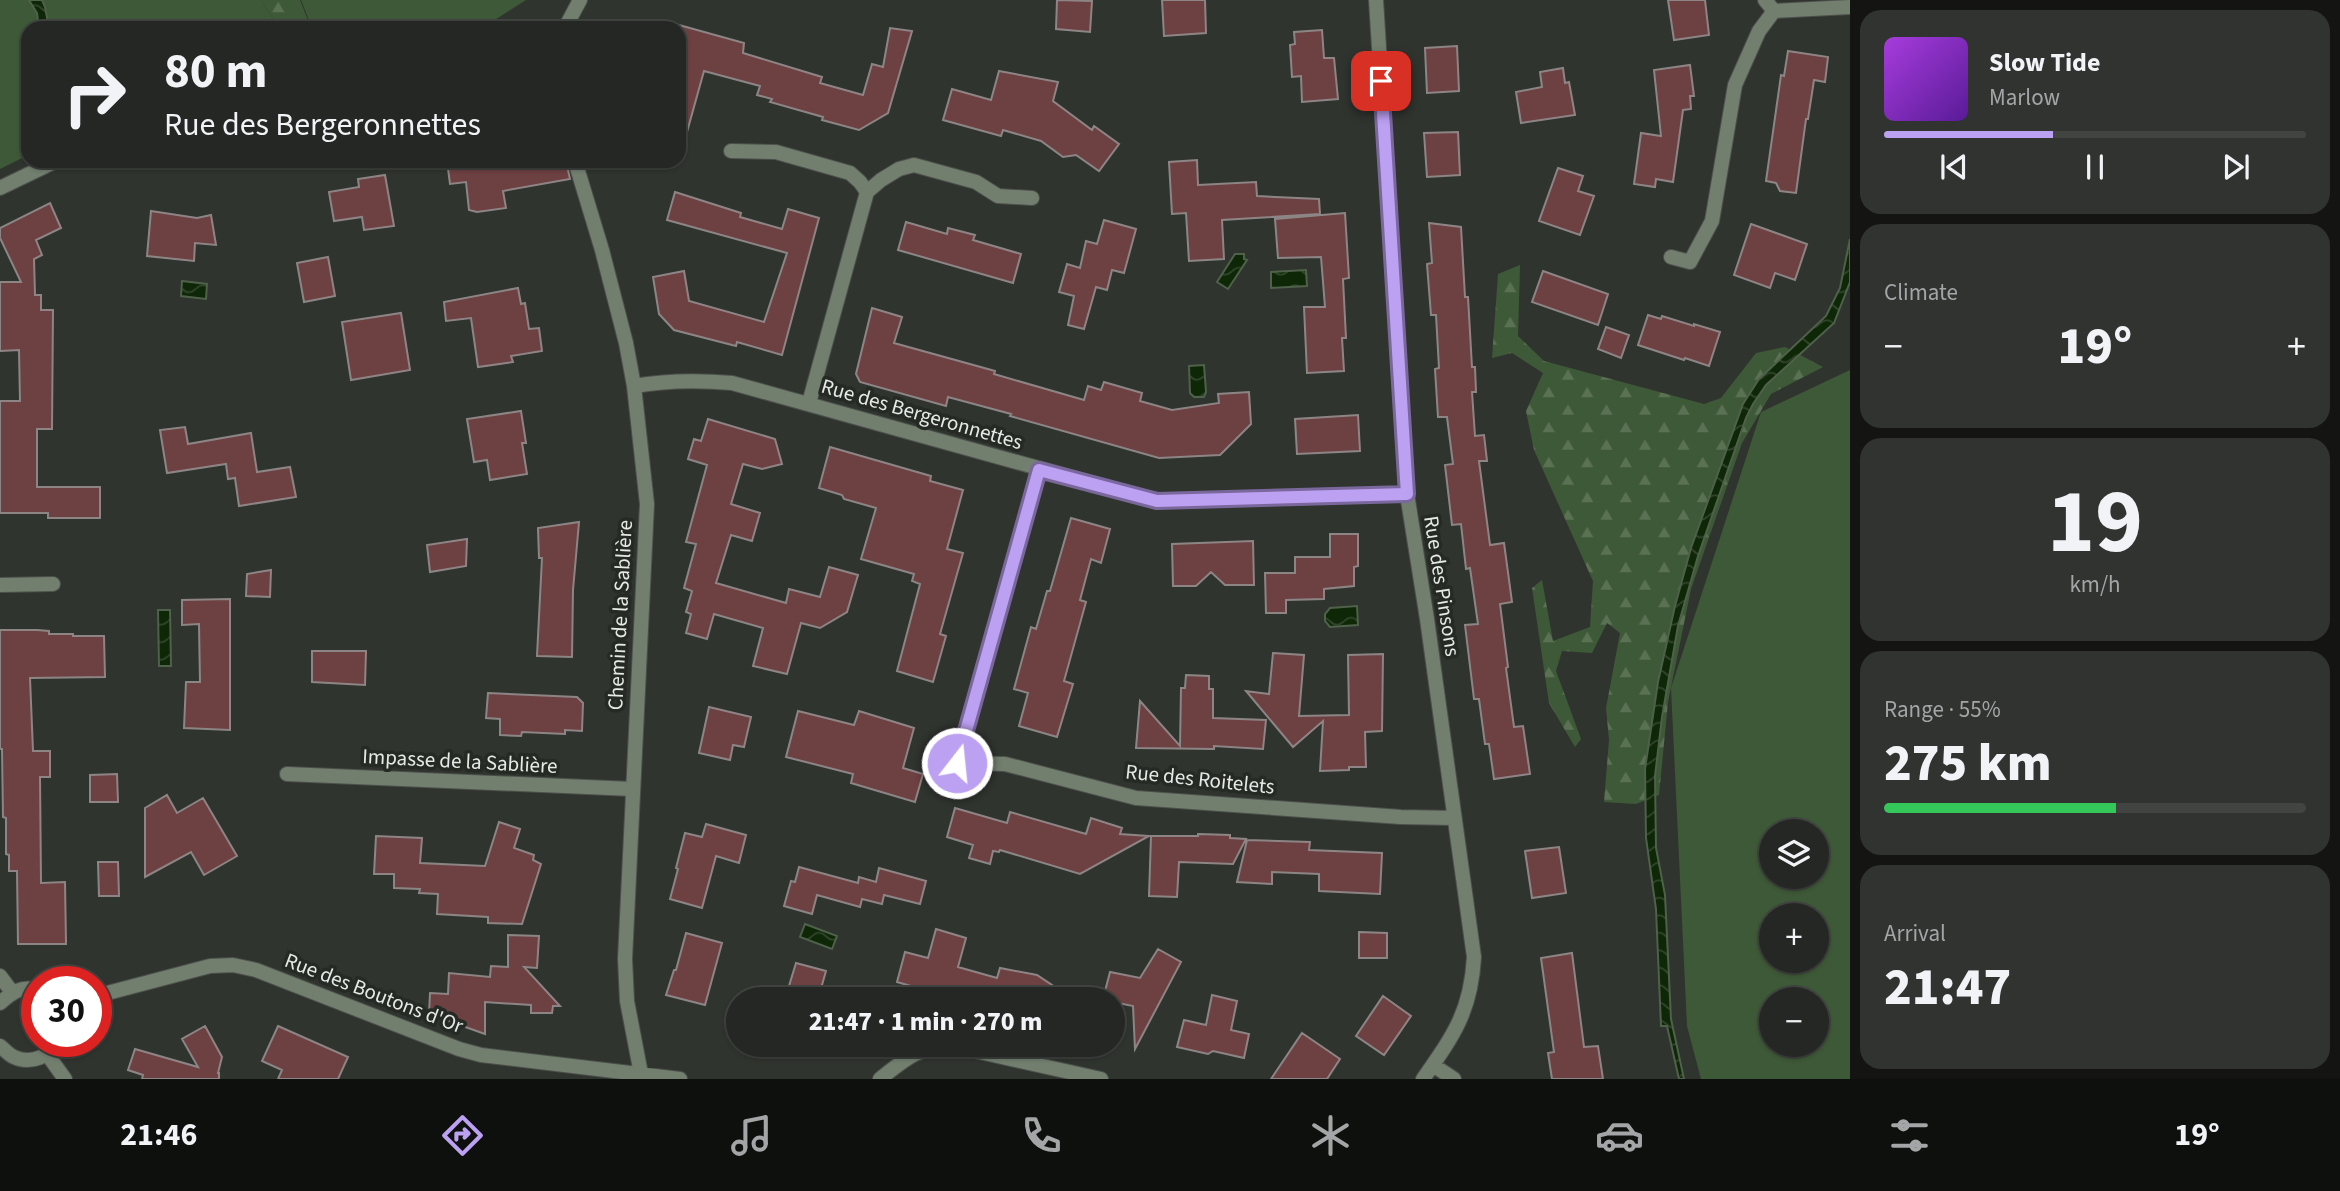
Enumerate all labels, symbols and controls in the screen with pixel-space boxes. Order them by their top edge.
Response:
text: 80 m [164,37,268,107]
text: Slow Tide [1989,44,2100,81]
icon: right [49,49,140,140]
pin [1351,51,1411,111]
icon: arrive [1362,62,1400,100]
text: Marlow [1989,81,2060,114]
text: Rue des Bergeronnettes [164,102,481,148]
icon: previous [1935,148,1973,186]
icon: pause [2076,148,2114,186]
icon: next [2217,148,2255,186]
text: Climate [1884,276,1958,309]
text: 19° [2058,310,2132,384]
text: − [1884,320,1903,374]
text: + [2287,320,2306,374]
street label: Rue des Bergeronnettes [818,371,1026,457]
text: 19 [2047,458,2143,587]
street label: Rue des Pinsons [1416,513,1468,659]
street label: Chemin de la Sablière [600,519,640,711]
text: km/h [2069,568,2121,601]
text: Range · 55% [1884,693,2001,726]
position arrow [920,726,994,800]
text: 275 km [1884,727,2052,801]
street label: Impasse de la Sablière [362,741,558,781]
street label: Rue des Roitelets [1124,756,1276,802]
map controls [1759,819,1829,1057]
button: layers [1759,819,1829,889]
button: + [1759,903,1829,973]
text: Arrival [1884,917,1946,950]
street label: Rue des Boutons d'Or [280,945,468,1041]
text: 21:47 [1884,951,2011,1025]
speed limit sign: 30 [21,966,112,1057]
button: − [1759,987,1829,1057]
text: 21:47 · 1 min · 270 m [809,1003,1042,1040]
icon: directions [438,1111,487,1160]
icon: music [727,1111,776,1160]
icon: phone [1017,1111,1066,1160]
icon: climate [1306,1111,1355,1160]
icon: car [1595,1111,1644,1160]
icon: filters [1885,1111,1934,1160]
text: 21:46 [120,1112,197,1158]
text: 19° [2174,1112,2220,1158]

